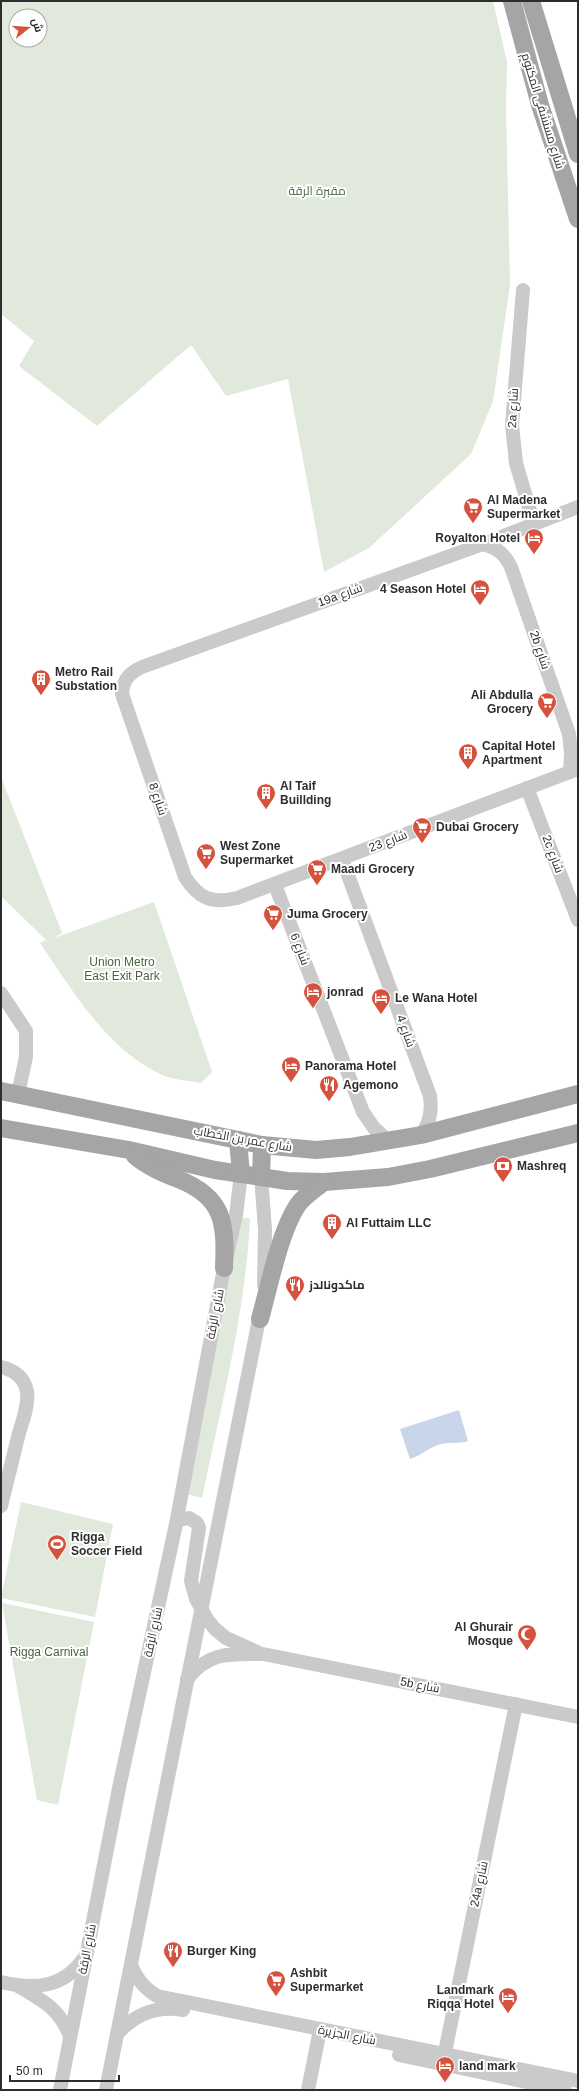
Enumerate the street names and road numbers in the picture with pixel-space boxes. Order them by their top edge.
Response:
street label: شارع مستشفى المكتوم [518,51,567,171]
street label: 2a شارع [505,388,522,428]
street label: 19a شارع [316,580,365,610]
street label: 2b شارع [526,629,553,672]
street label: شارع 8 [145,781,170,817]
street label: شارع 23 [367,827,410,856]
street label: 2c شارع [538,833,567,875]
street label: شارع 6 [287,931,313,967]
street label: شارع 4 [393,1013,418,1049]
street label: شارع عمر بن الخطاب [193,1123,293,1156]
street label: شارع الرقة [203,1288,228,1341]
street label: شارع الرقة [141,1606,166,1659]
street label: 5b شارع [399,1674,441,1697]
street label: 24a شارع [467,1860,492,1908]
street label: شارع الرقة [75,1923,100,1976]
street label: شارع الجزيرة [317,2023,377,2048]

